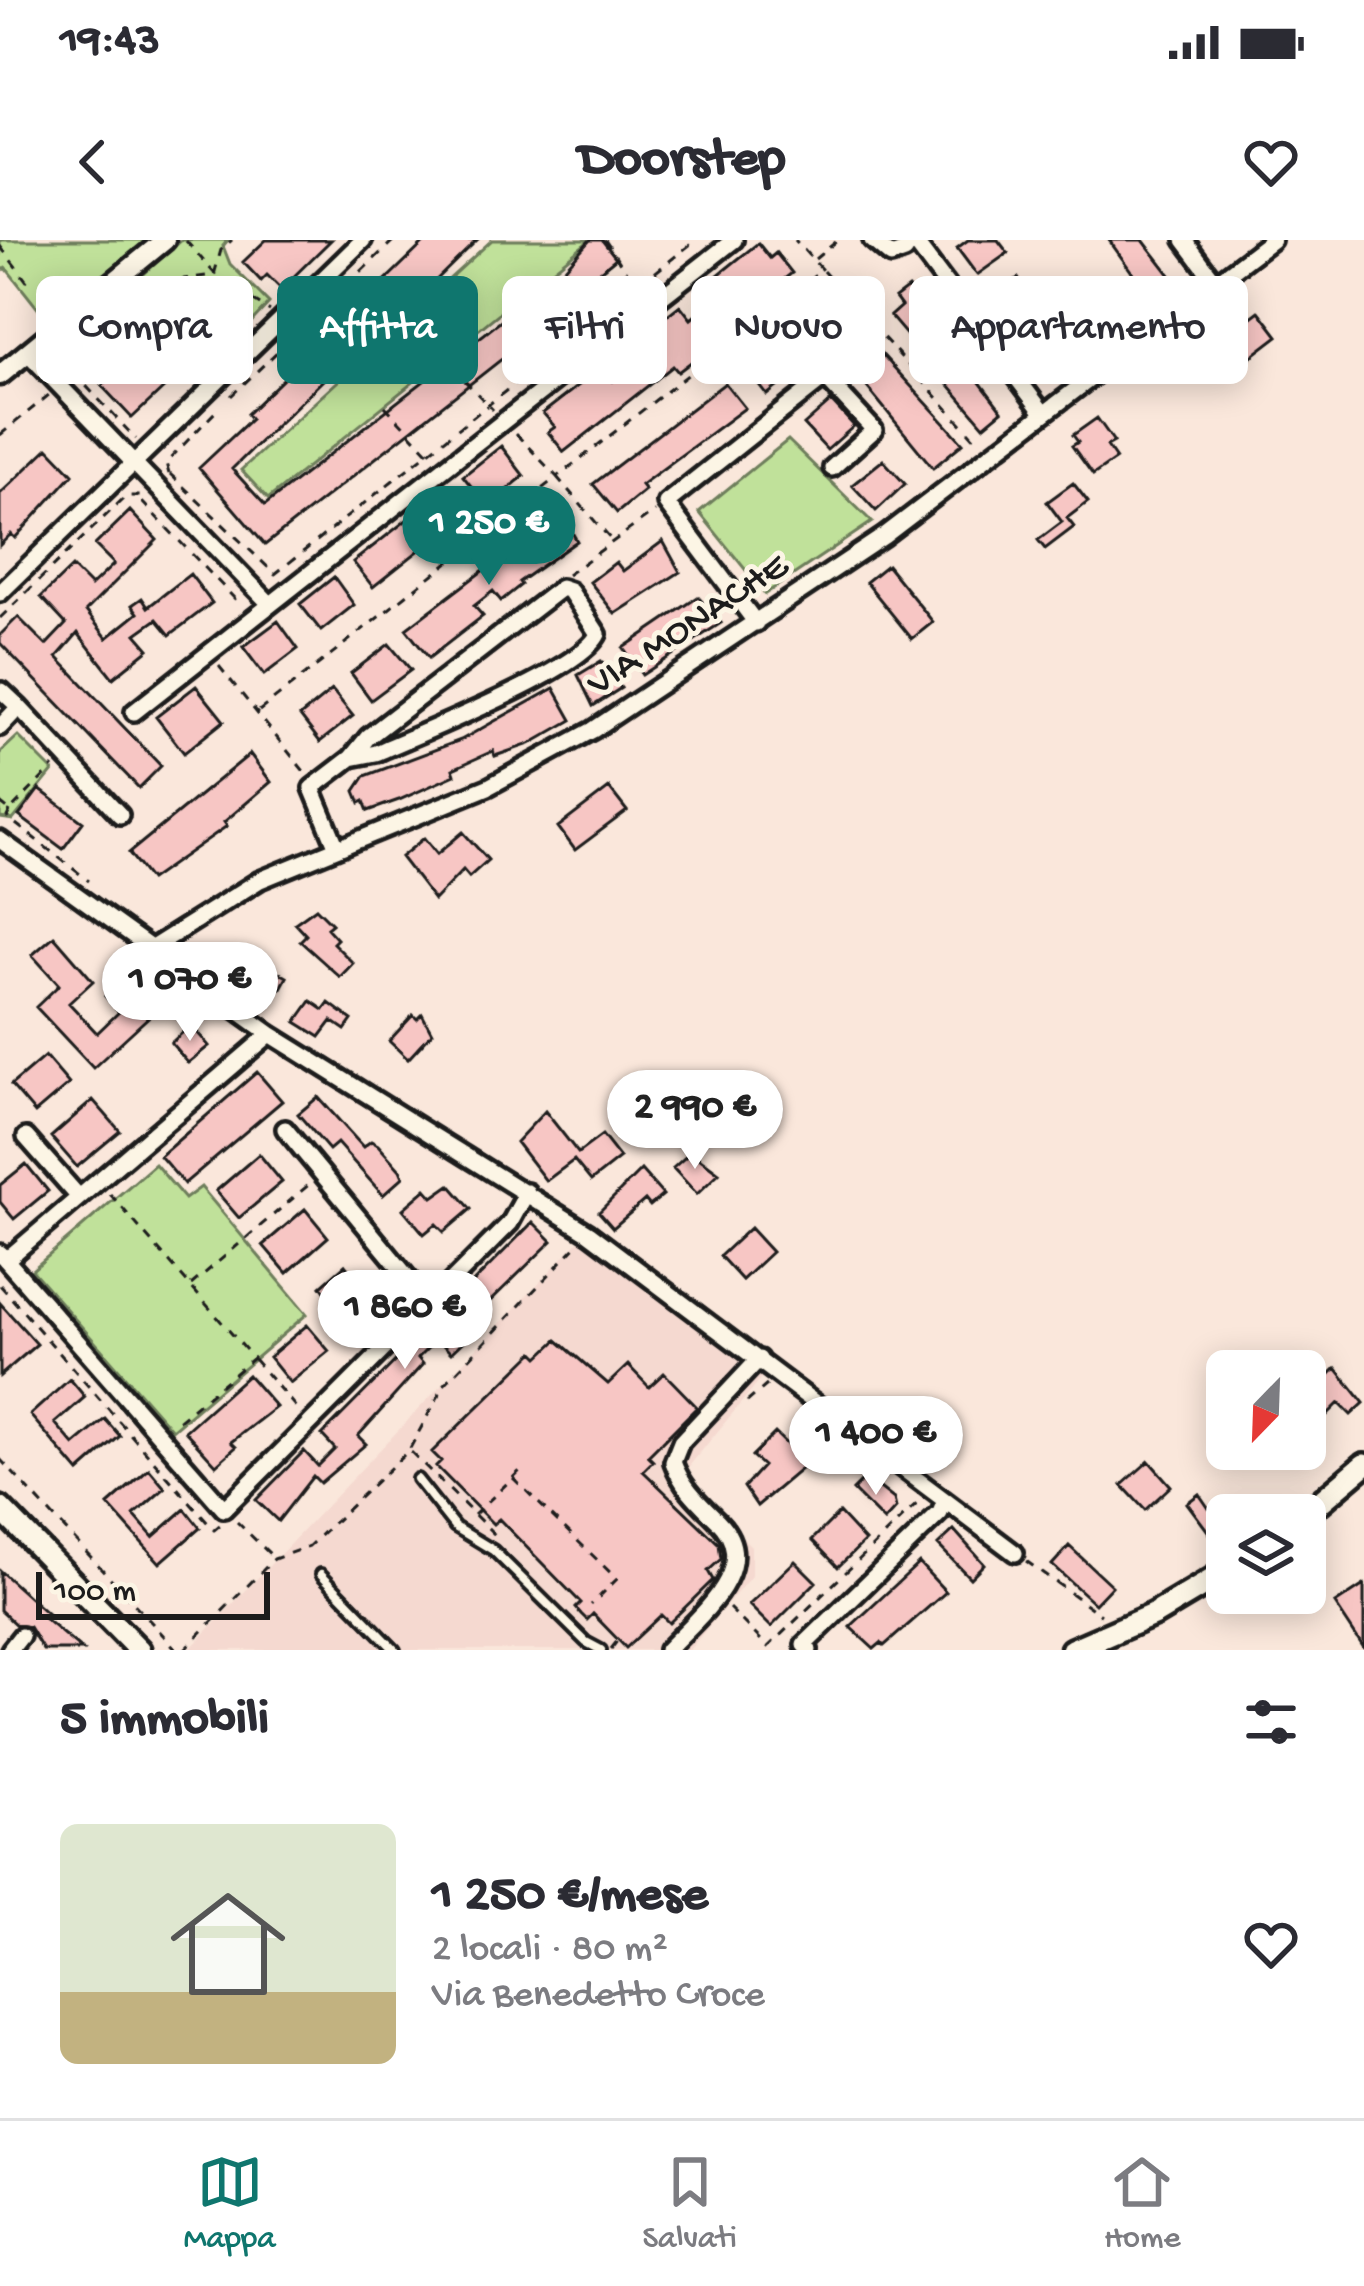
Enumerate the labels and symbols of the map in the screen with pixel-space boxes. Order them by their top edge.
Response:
pin: 1 250 € [378,486,600,588]
street label: VIA MONACHE [579,544,799,709]
pin: 1 070 € [79,942,301,1044]
pin: 2 990 € [584,1070,806,1172]
pin: 1 860 € [294,1270,516,1372]
north arrow [1206,1350,1326,1470]
pin: 1 400 € [765,1396,987,1498]
scale bar [36,1566,270,1619]

